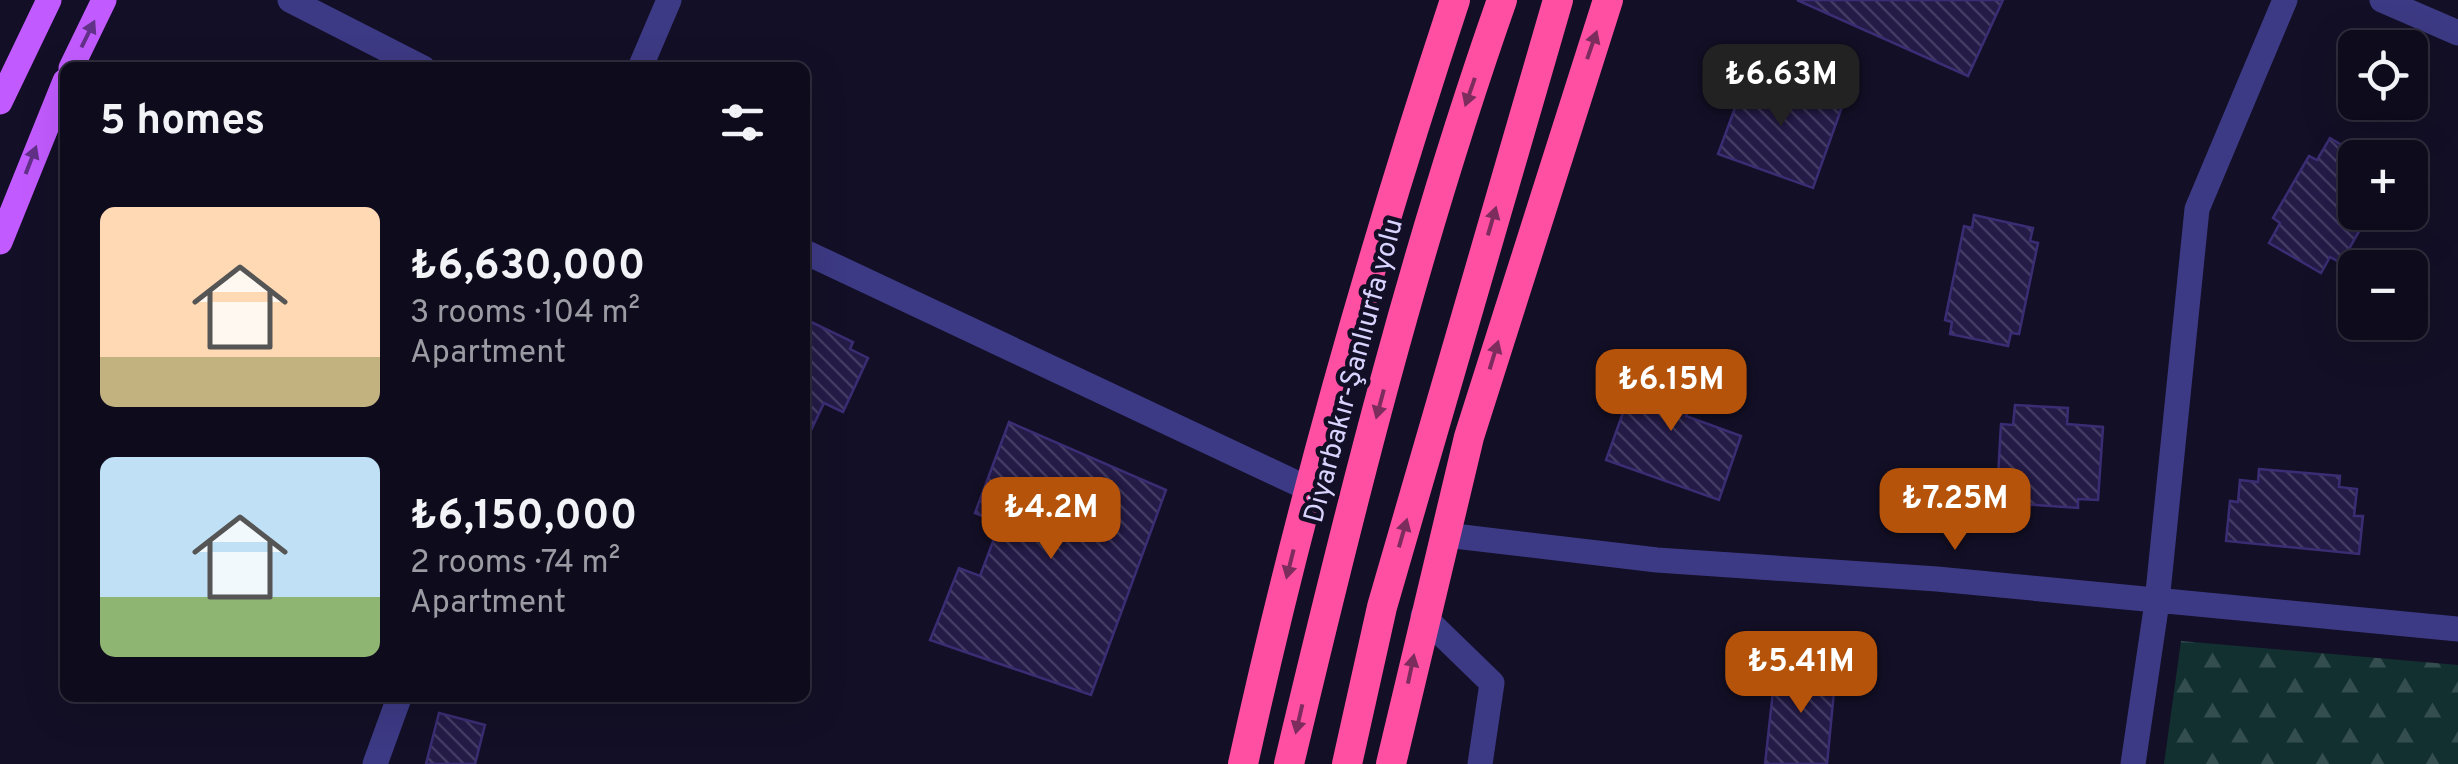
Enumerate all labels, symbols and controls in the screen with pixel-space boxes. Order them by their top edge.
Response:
one-way arrow [79,19,96,48]
one-way arrow [1586,29,1601,59]
map controls [2338,30,2428,340]
button: locate [2338,30,2428,120]
pin: ₺6.63M [1700,44,1862,129]
text: ₺6.63M [1724,56,1838,96]
one-way arrow [1461,77,1476,107]
icon: filters [715,95,770,150]
text: 5 homes [100,96,265,149]
button: + [2338,140,2428,230]
one-way arrow [24,145,39,175]
one-way arrow [1485,205,1500,236]
street label: Diyarbakır-Şanlıurfa yolu [1297,215,1413,527]
text: ₺6,630,000 [410,241,645,294]
icon: home [180,247,300,367]
button: − [2338,250,2428,340]
text: 3 rooms · 104 m² [410,294,640,334]
text: Apartment [410,334,566,374]
one-way arrow [1488,339,1503,369]
pin: ₺6.15M [1590,349,1752,434]
text: ₺6.15M [1618,361,1724,401]
one-way arrow [1371,389,1387,420]
pin: ₺7.25M [1874,468,2036,553]
pin: ₺4.2M [981,477,1121,562]
text: ₺7.25M [1902,480,2008,520]
text: ₺4.2M [1004,489,1098,529]
text: ₺6,150,000 [410,491,637,544]
icon: home [180,497,300,617]
one-way arrow [1396,517,1411,548]
text: 2 rooms · 74 m² [410,544,620,584]
one-way arrow [1282,549,1297,580]
text: Apartment [410,584,566,624]
pin: ₺5.41M [1720,631,1882,716]
text: ₺5.41M [1747,643,1855,683]
one-way arrow [1404,653,1420,684]
one-way arrow [1291,704,1306,735]

